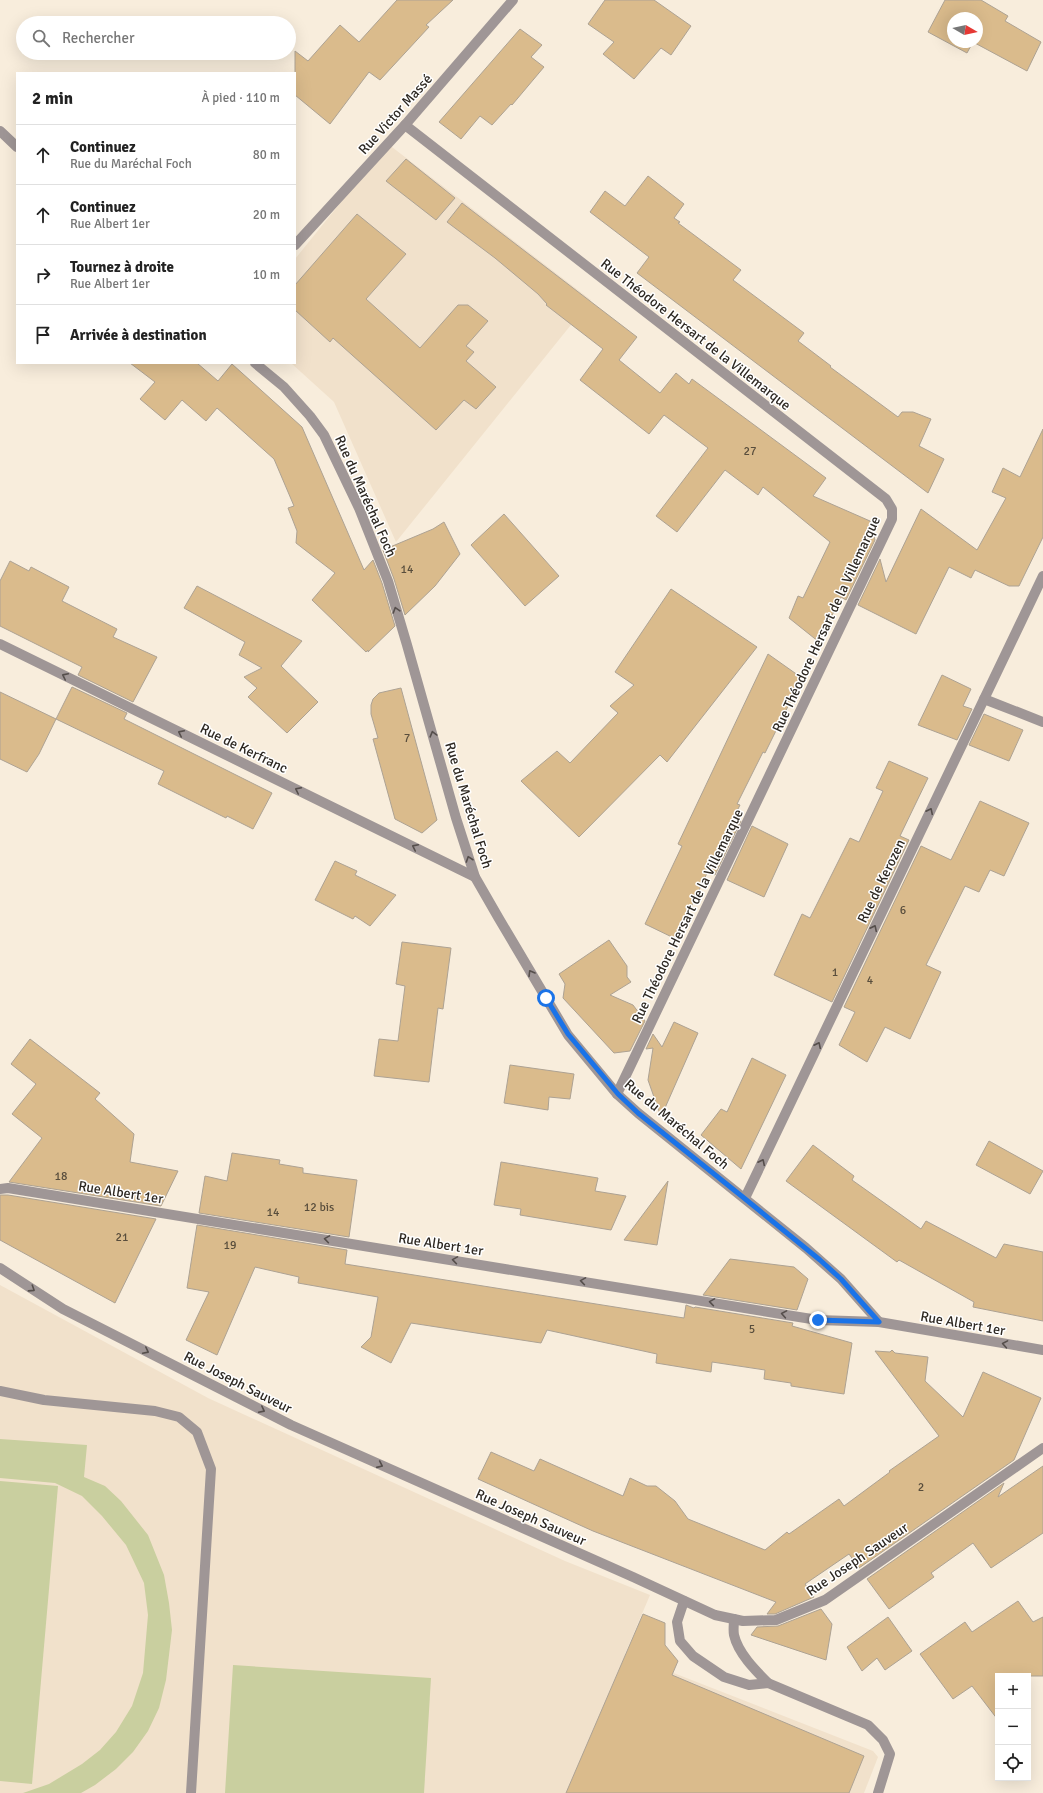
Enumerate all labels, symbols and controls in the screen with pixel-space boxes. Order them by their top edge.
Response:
north arrow [947,12,983,48]
search box [16,16,296,60]
icon: search [30,27,52,49]
text: Rechercher [62,29,135,47]
street label: Rue Victor Massé [355,71,436,158]
text: 2 min [32,88,73,109]
text: À pied · 110 m [201,90,280,106]
text: Continuez [70,138,136,156]
icon: ahead [32,144,54,166]
text: 80 m [253,147,280,163]
text: Rue du Maréchal Foch [70,156,192,172]
text: Continuez [70,198,136,216]
icon: ahead [32,204,54,226]
text: 20 m [253,207,280,223]
text: Rue Albert 1er [70,216,150,232]
street label: Rue Théodore Hersart de la Villemarque [597,255,794,414]
text: Tournez à droite [70,258,174,276]
icon: right [32,264,54,286]
text: 10 m [253,267,280,283]
text: Rue Albert 1er [70,276,150,292]
icon: arrive [32,324,54,346]
text: Arrivée à destination [70,326,207,344]
street label: Rue du Maréchal Foch [331,433,400,560]
house number: 27 [744,444,756,459]
street label: Rue Théodore Hersart de la Villemarque [769,513,884,735]
house number: 14 [401,562,414,577]
one-way arrow [393,606,401,613]
one-way arrow [61,673,69,681]
street label: Rue de Kerfranc [197,720,291,777]
one-way arrow [178,730,186,738]
house number: 7 [404,731,410,746]
one-way arrow [429,731,438,738]
street label: Rue du Maréchal Foch [441,740,496,870]
one-way arrow [295,787,303,795]
street label: Rue Théodore Hersart de la Villemarque [628,806,747,1026]
one-way arrow [925,807,933,815]
street label: Rue de Kerozen [854,837,909,926]
one-way arrow [412,844,419,852]
one-way arrow [466,856,474,863]
house number: 6 [900,903,906,918]
one-way arrow [869,925,877,932]
house number: 1 [832,965,838,980]
one-way arrow [528,970,536,977]
house number: 4 [867,973,874,988]
route start [537,989,555,1007]
one-way arrow [813,1042,821,1050]
street label: Rue du Maréchal Foch [621,1076,732,1173]
one-way arrow [757,1159,765,1167]
house number: 18 [55,1169,67,1184]
street label: Rue Albert 1er [77,1177,165,1208]
house number: 12 bis [304,1200,334,1215]
house number: 14 [267,1205,280,1220]
street label: Rue Albert 1er [397,1229,485,1260]
house number: 21 [116,1230,128,1245]
one-way arrow [324,1235,330,1244]
house number: 19 [224,1238,236,1253]
one-way arrow [452,1256,458,1265]
one-way arrow [580,1277,587,1286]
one-way arrow [28,1284,35,1291]
one-way arrow [709,1298,715,1307]
street label: Rue Albert 1er [919,1308,1008,1339]
one-way arrow [781,1311,787,1319]
route end [809,1311,827,1329]
house number: 5 [749,1322,755,1337]
one-way arrow [1001,1340,1008,1349]
one-way arrow [142,1347,150,1354]
street label: Rue Joseph Sauveur [181,1348,295,1417]
one-way arrow [258,1406,265,1413]
one-way arrow [376,1460,383,1468]
house number: 2 [918,1480,924,1495]
street label: Rue Joseph Sauveur [473,1485,589,1550]
street label: Rue Joseph Sauveur [803,1519,912,1600]
map controls [995,1673,1031,1781]
button: + [995,1673,1031,1709]
button: − [995,1709,1031,1745]
button: locate [995,1745,1031,1781]

